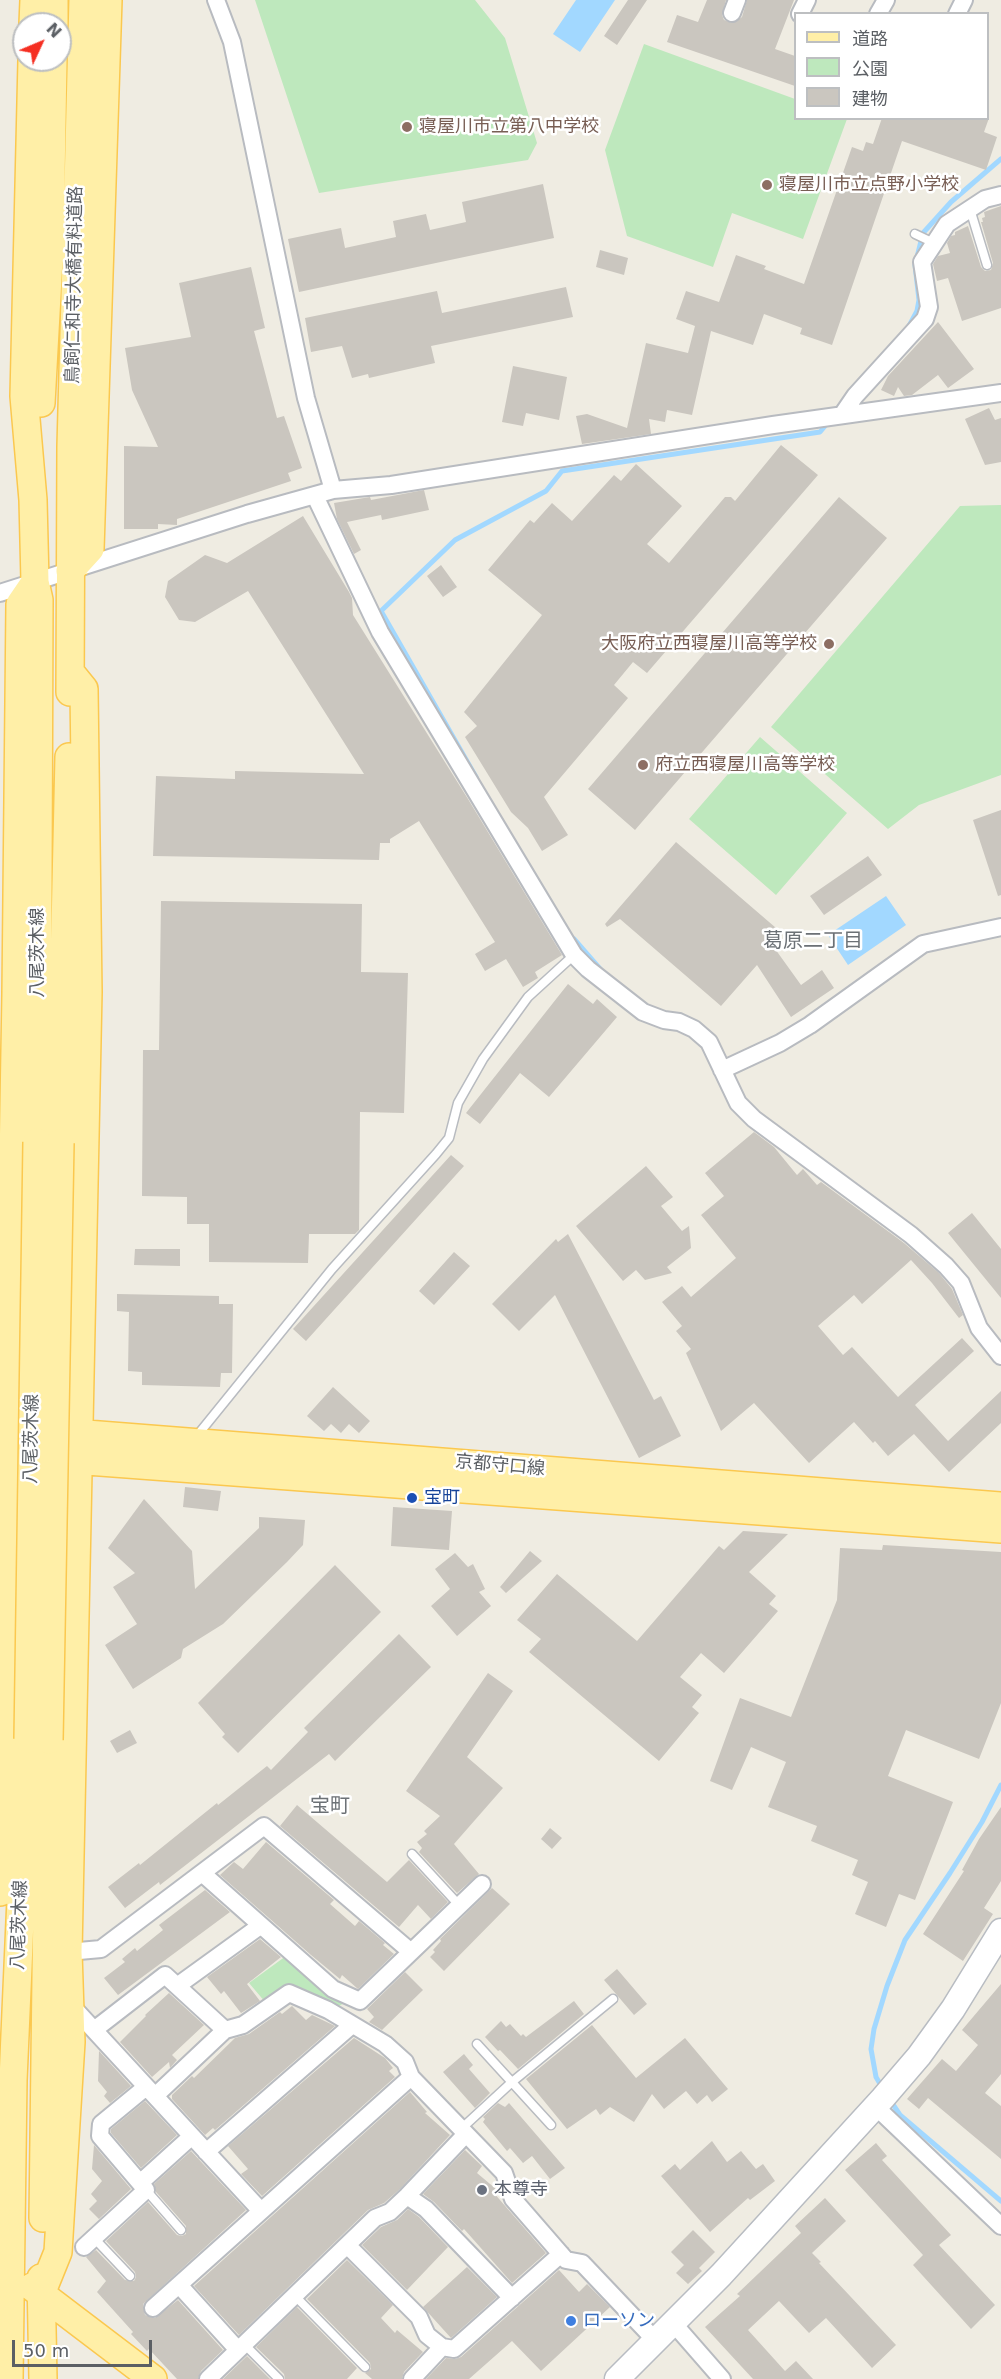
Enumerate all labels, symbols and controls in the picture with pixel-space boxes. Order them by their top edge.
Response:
north arrow [12,12,72,72]
legend [794,12,989,120]
text: N [42,19,65,42]
text: 道路 [852,28,888,49]
text: 公園 [852,58,888,79]
text: 建物 [852,88,888,109]
place label: 寝屋川市立第八中学校 [419,116,599,138]
marker: 寝屋川市立第八中学校 [400,120,414,134]
place label: 寝屋川市立点野小学校 [779,174,959,196]
marker: 寝屋川市立点野小学校 [760,178,774,192]
street label: 鳥飼仁和寺大橋有料道路 [62,186,88,384]
place label: 大阪府立西寝屋川高等学校 [601,633,817,655]
marker: 大阪府立西寝屋川高等学校 [822,637,836,651]
place label: 府立西寝屋川高等学校 [655,754,835,776]
marker: 府立西寝屋川高等学校 [636,758,650,772]
street label: 八尾茨木線 [27,908,49,998]
district label: 葛原二丁目 [763,930,863,954]
street label: 八尾茨木線 [20,1394,44,1484]
street label: 京都守口線 [454,1451,546,1481]
place label: 宝町 [424,1487,460,1509]
marker: 宝町 [405,1491,419,1505]
district label: 宝町 [310,1795,350,1819]
street label: 八尾茨木線 [8,1880,32,1970]
place label: 本尊寺 [494,2179,548,2201]
marker: 本尊寺 [475,2183,489,2197]
place label: ローソン [583,2310,655,2332]
marker: ローソン [564,2314,578,2328]
scale bar [15,2328,154,2366]
text: 50 m [23,2340,69,2361]

